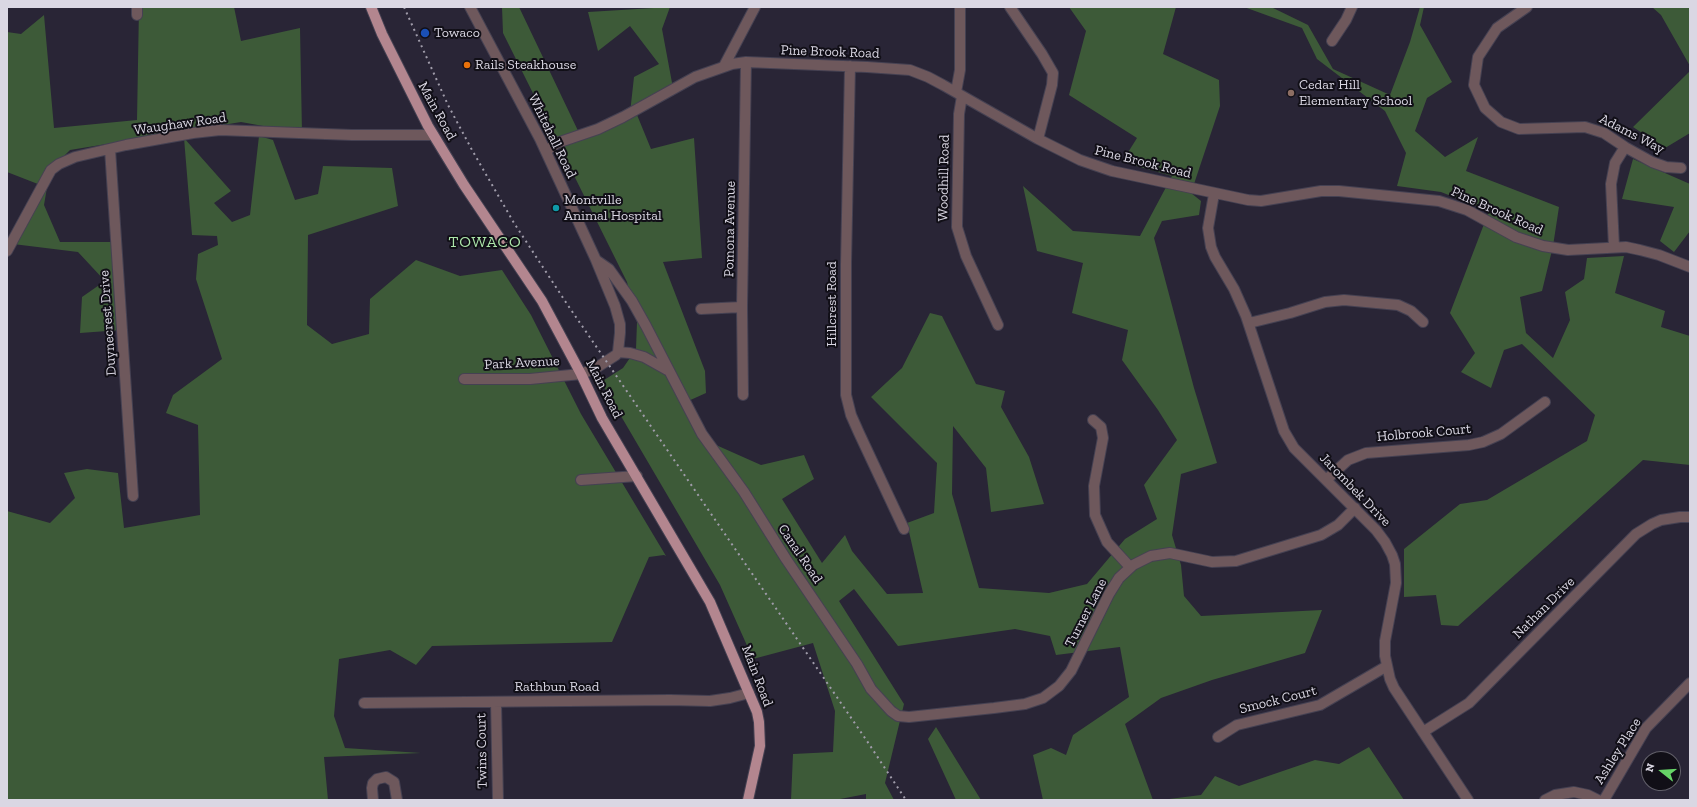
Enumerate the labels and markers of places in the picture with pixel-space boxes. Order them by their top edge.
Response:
place label: Towaco [434,25,480,41]
marker: Towaco [419,27,431,39]
place label: Rails Steakhouse [475,57,576,73]
marker: Rails Steakhouse [462,60,472,70]
place label: Cedar Hill Elementary School [1299,77,1412,110]
marker: Cedar Hill Elementary School [1286,88,1296,98]
place label: Montville Animal Hospital [564,192,662,224]
marker: Montville Animal Hospital [551,203,561,213]

